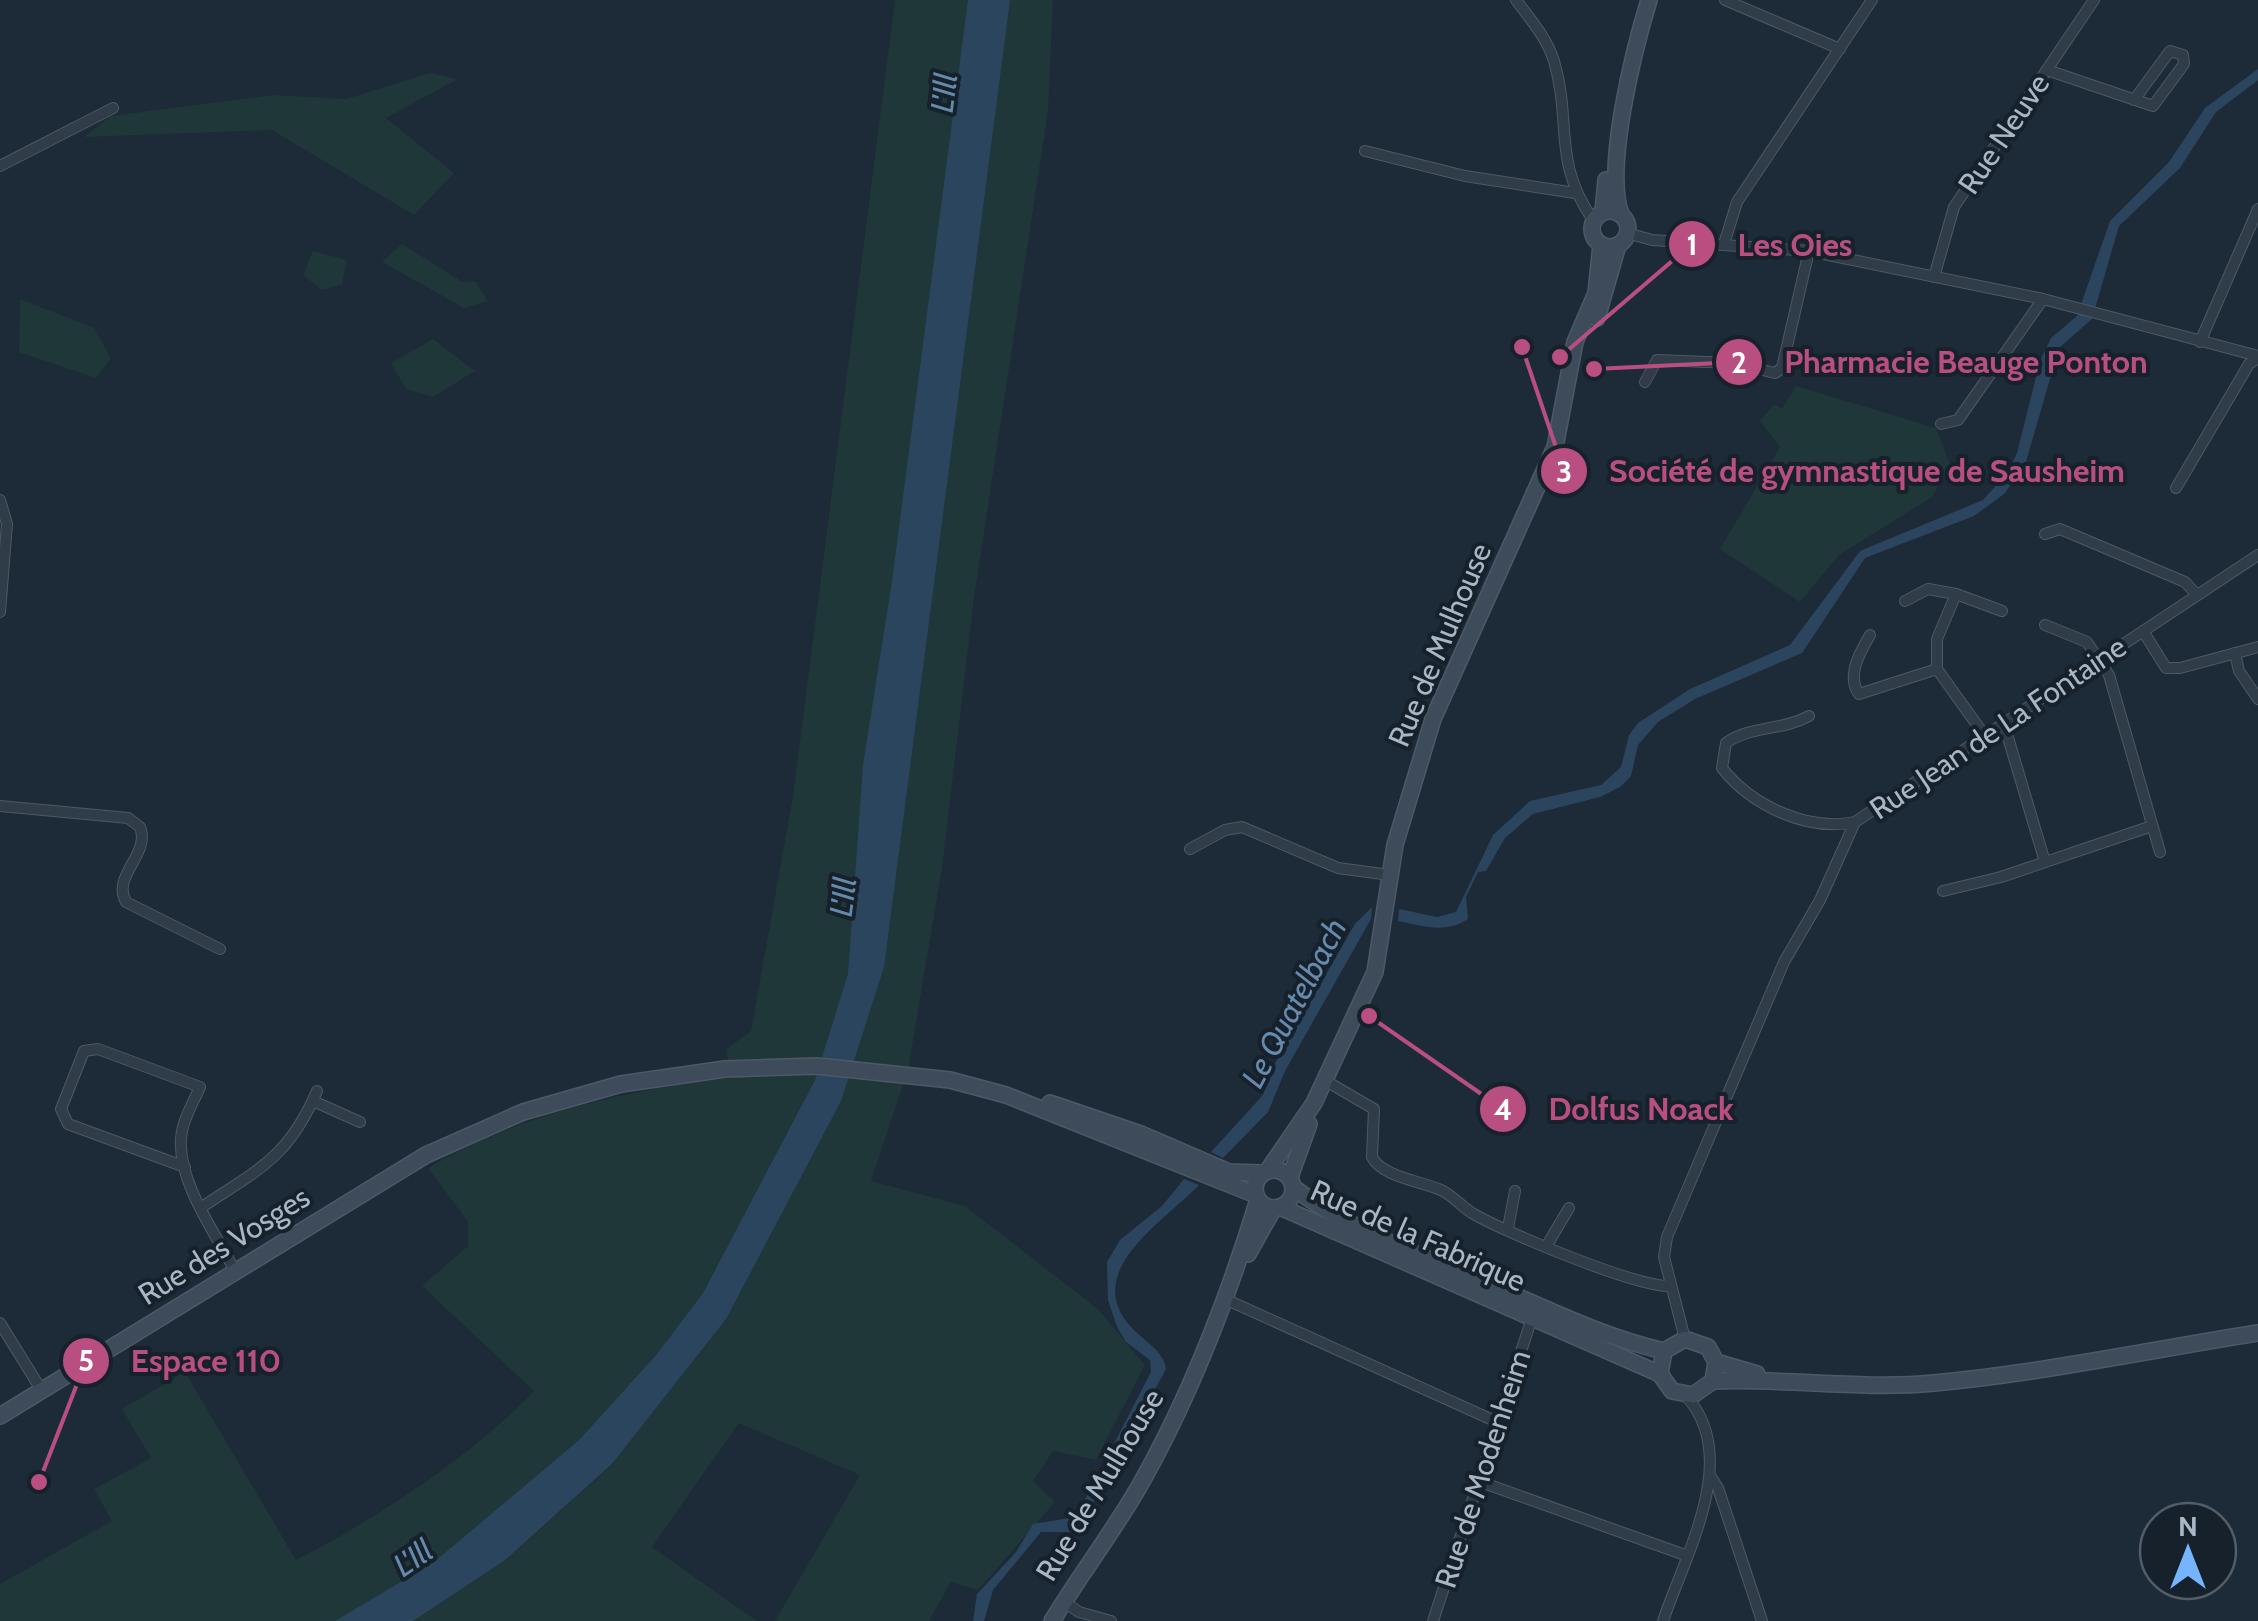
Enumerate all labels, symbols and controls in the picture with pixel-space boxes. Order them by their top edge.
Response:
street label: Rue Neuve [1950,67,2057,201]
water label: L'Ill [922,71,965,115]
callout: Les Oies [1667,213,1872,275]
text: Les Oies [1738,225,1852,264]
text: 1 [1686,226,1698,263]
callout: Pharmacie Beauge Ponton [1714,331,2168,393]
text: Pharmacie Beauge Ponton [1784,342,2148,381]
text: 2 [1731,344,1747,381]
callout: Société de gymnastique de Sausheim [1539,440,2145,502]
text: Société de gymnastique de Sausheim [1609,451,2125,490]
text: 3 [1556,453,1572,490]
street label: Rue de Mulhouse [1380,538,1499,752]
street label: Rue Jean de La Fontaine [1862,628,2133,827]
water label: L'Ill [821,875,864,919]
water label: Le Quatelbach [1233,911,1354,1094]
callout: Dolfus Noack [1478,1078,1753,1140]
text: Dolfus Noack [1548,1089,1734,1128]
text: 4 [1494,1091,1512,1128]
street label: Rue de la Fabrique [1305,1172,1531,1299]
street label: Rue des Vosges [131,1178,316,1313]
callout: Espace 110 [61,1330,301,1392]
text: Espace 110 [131,1341,281,1380]
text: 5 [78,1342,94,1379]
street label: Rue de Modenheim [1427,1345,1538,1592]
street label: Rue de Mulhouse [1028,1382,1171,1587]
north arrow [2138,1501,2238,1601]
text: N [2178,1509,2198,1543]
water label: L'Ill [386,1530,440,1585]

